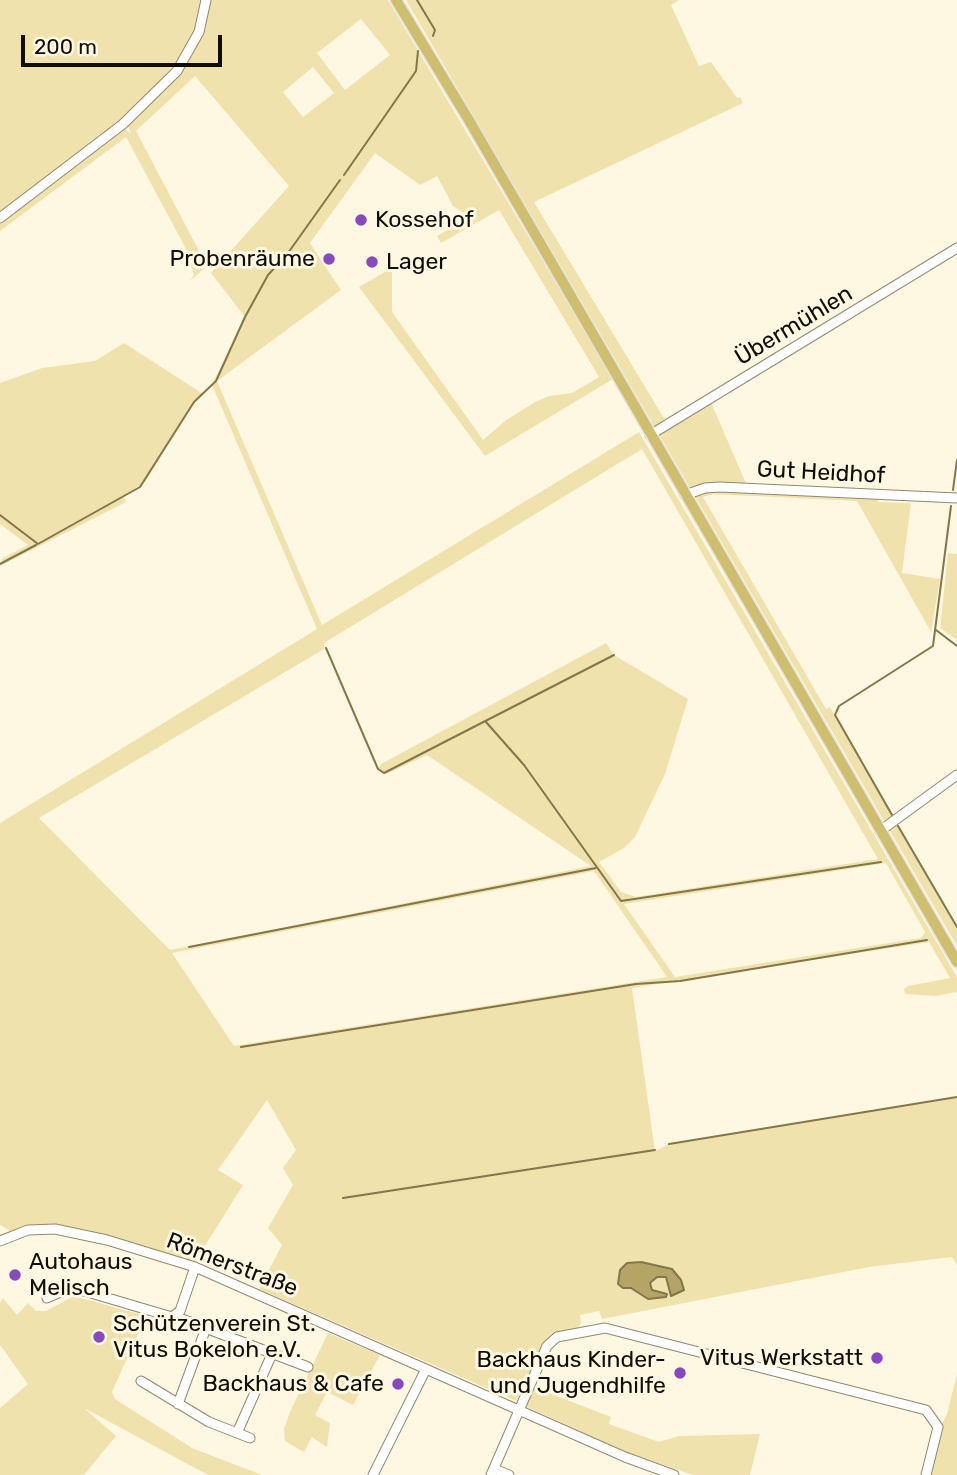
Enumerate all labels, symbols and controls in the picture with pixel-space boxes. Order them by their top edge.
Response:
scale bar [24,21,226,65]
text: 200 m [34,34,97,59]
place label: Kossehof [375,206,474,234]
marker: Kossehof [353,212,369,228]
place label: Probenräume [170,245,315,273]
place label: Lager [386,248,447,276]
marker: Probenräume [321,251,337,267]
marker: Lager [364,254,380,270]
street label: Übermühlen [730,280,858,372]
street label: Gut Heidhof [756,456,886,490]
street label: Römerstraße [162,1227,302,1303]
place label: Autohaus Melisch [29,1248,133,1302]
marker: Autohaus Melisch [7,1267,23,1283]
place label: Schützenverein St. Vitus Bokeloh e.V. [113,1310,316,1364]
marker: Schützenverein St. Vitus Bokeloh e.V. [91,1329,107,1345]
place label: Vitus Werkstatt [700,1344,863,1372]
place label: Backhaus Kinder- und Jugendhilfe [477,1346,666,1400]
marker: Vitus Werkstatt [869,1350,885,1366]
marker: Backhaus Kinder- und Jugendhilfe [672,1365,688,1381]
place label: Backhaus & Cafe [202,1370,384,1398]
marker: Backhaus & Cafe [390,1376,406,1392]

